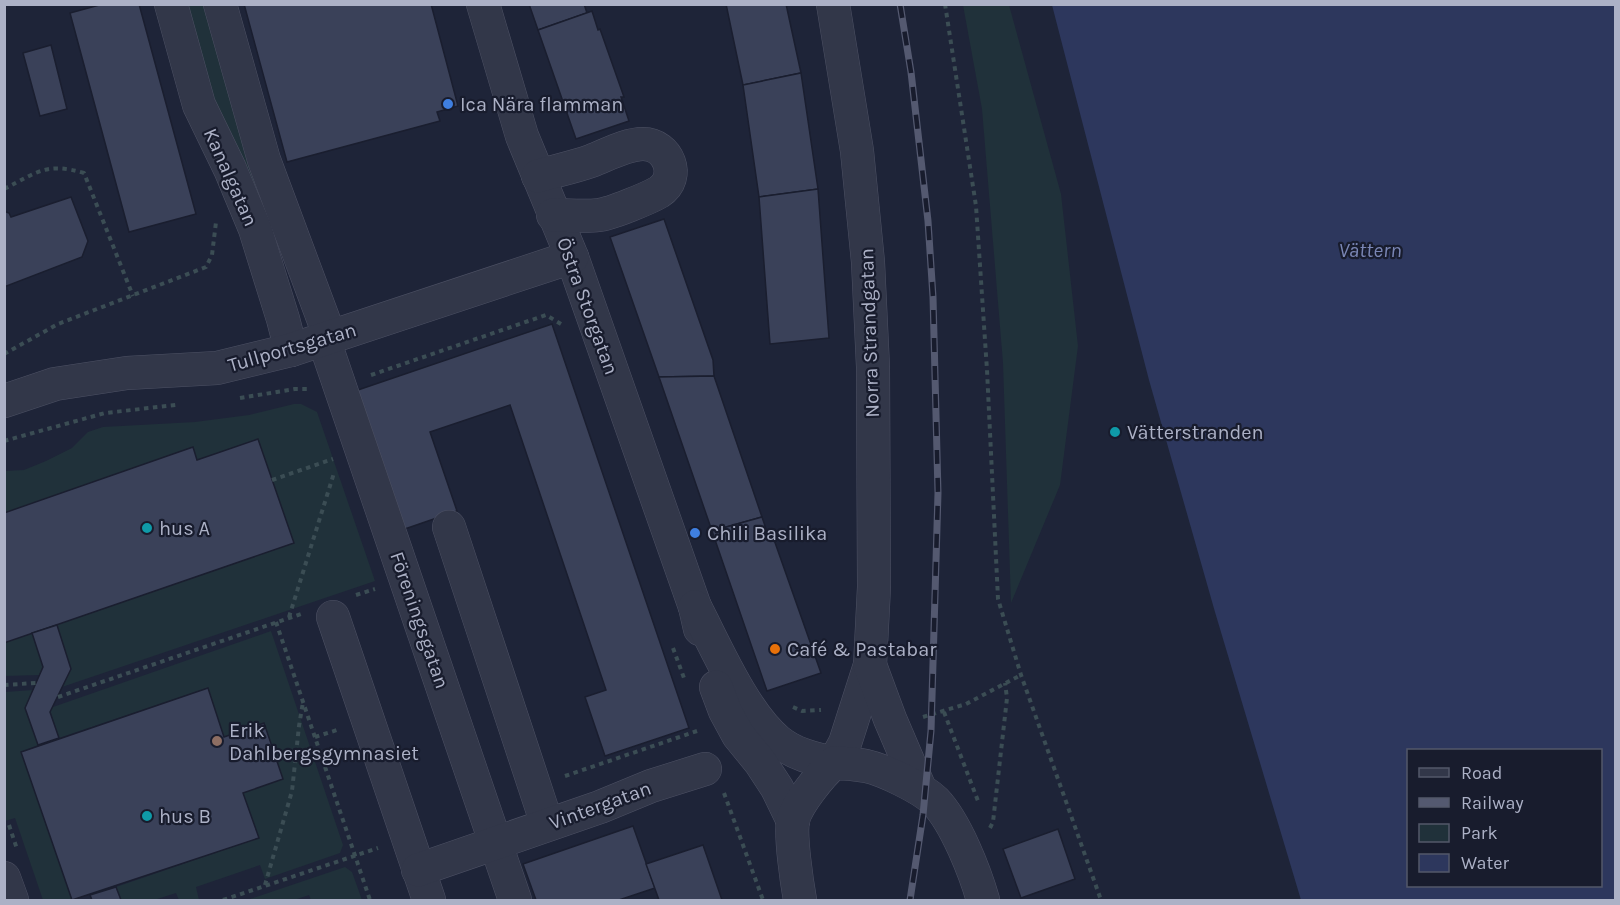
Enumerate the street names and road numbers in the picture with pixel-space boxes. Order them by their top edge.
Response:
street label: Kanalgatan [199,125,262,230]
street label: Östra Storgatan [552,234,623,378]
street label: Norra Strandgatan [855,248,884,418]
street label: Tullportsgatan [225,318,359,377]
street label: Föreningsgatan [385,549,454,692]
street label: Vintergatan [546,776,654,835]

